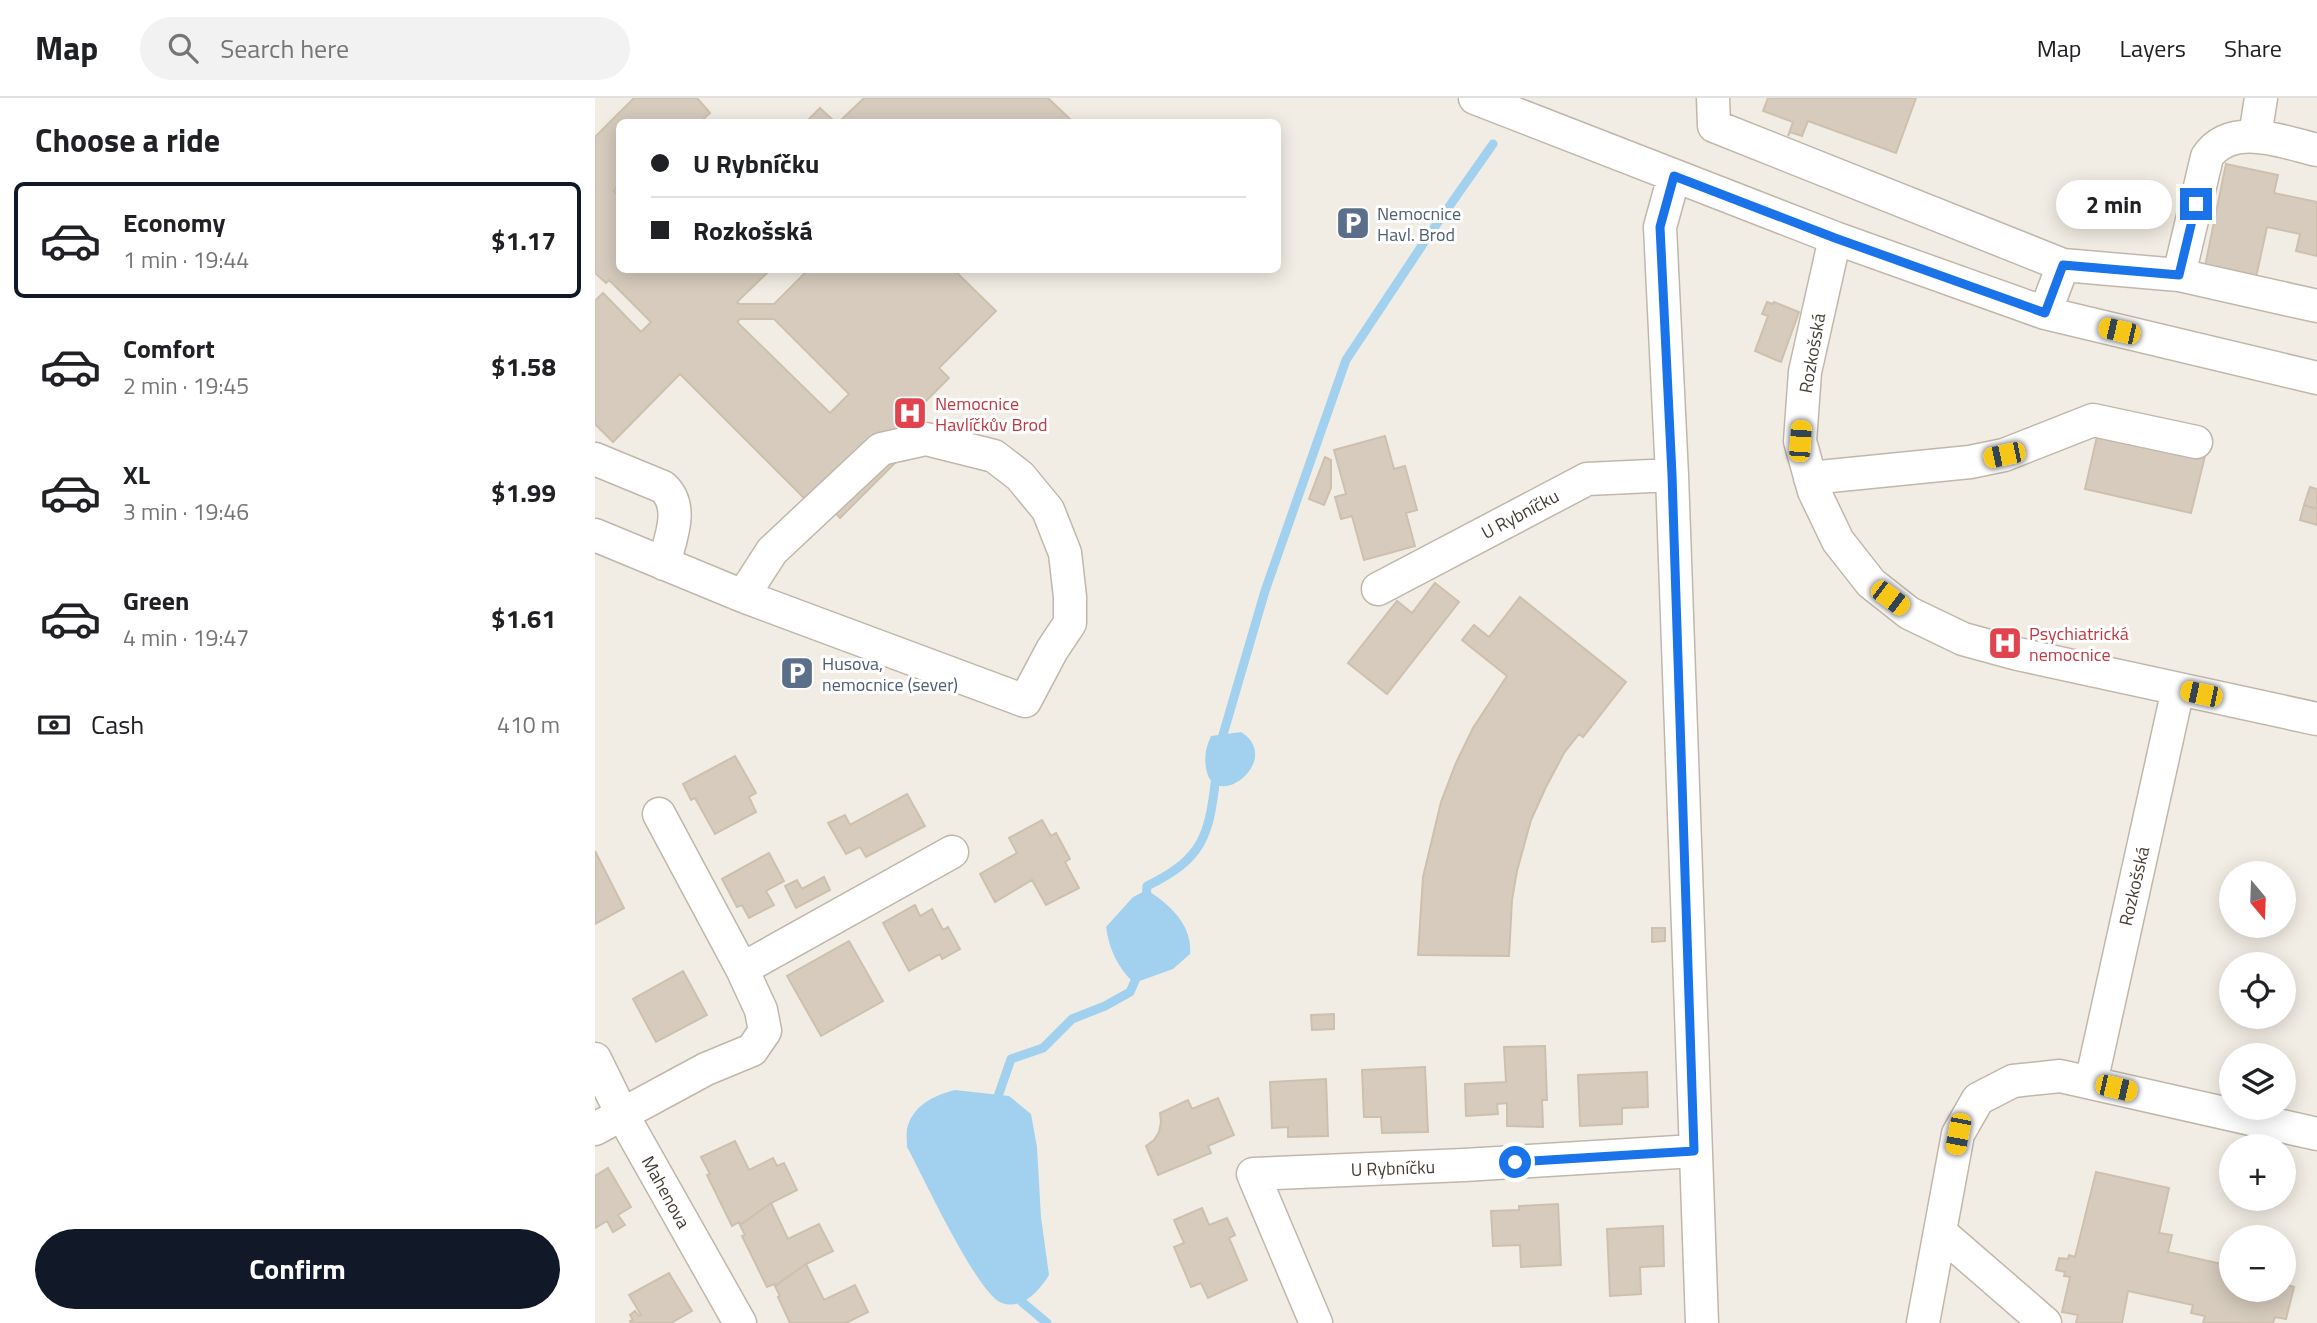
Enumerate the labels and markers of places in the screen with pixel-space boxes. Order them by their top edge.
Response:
place label: Nemocnice Havl. Brod [1377,200,1461,248]
parking icon: Nemocnice Havl. Brod [1334,204,1372,242]
place label: Nemocnice Havlíčkův Brod [935,390,1048,438]
hospital icon: Nemocnice Havlíčkův Brod [891,394,929,432]
place label: Psychiatrická nemocnice [2029,620,2129,668]
hospital icon: Psychiatrická nemocnice [1986,624,2024,662]
place label: Husova, nemocnice (sever) [822,650,958,698]
parking icon: Husova, nemocnice (sever) [778,654,816,692]

